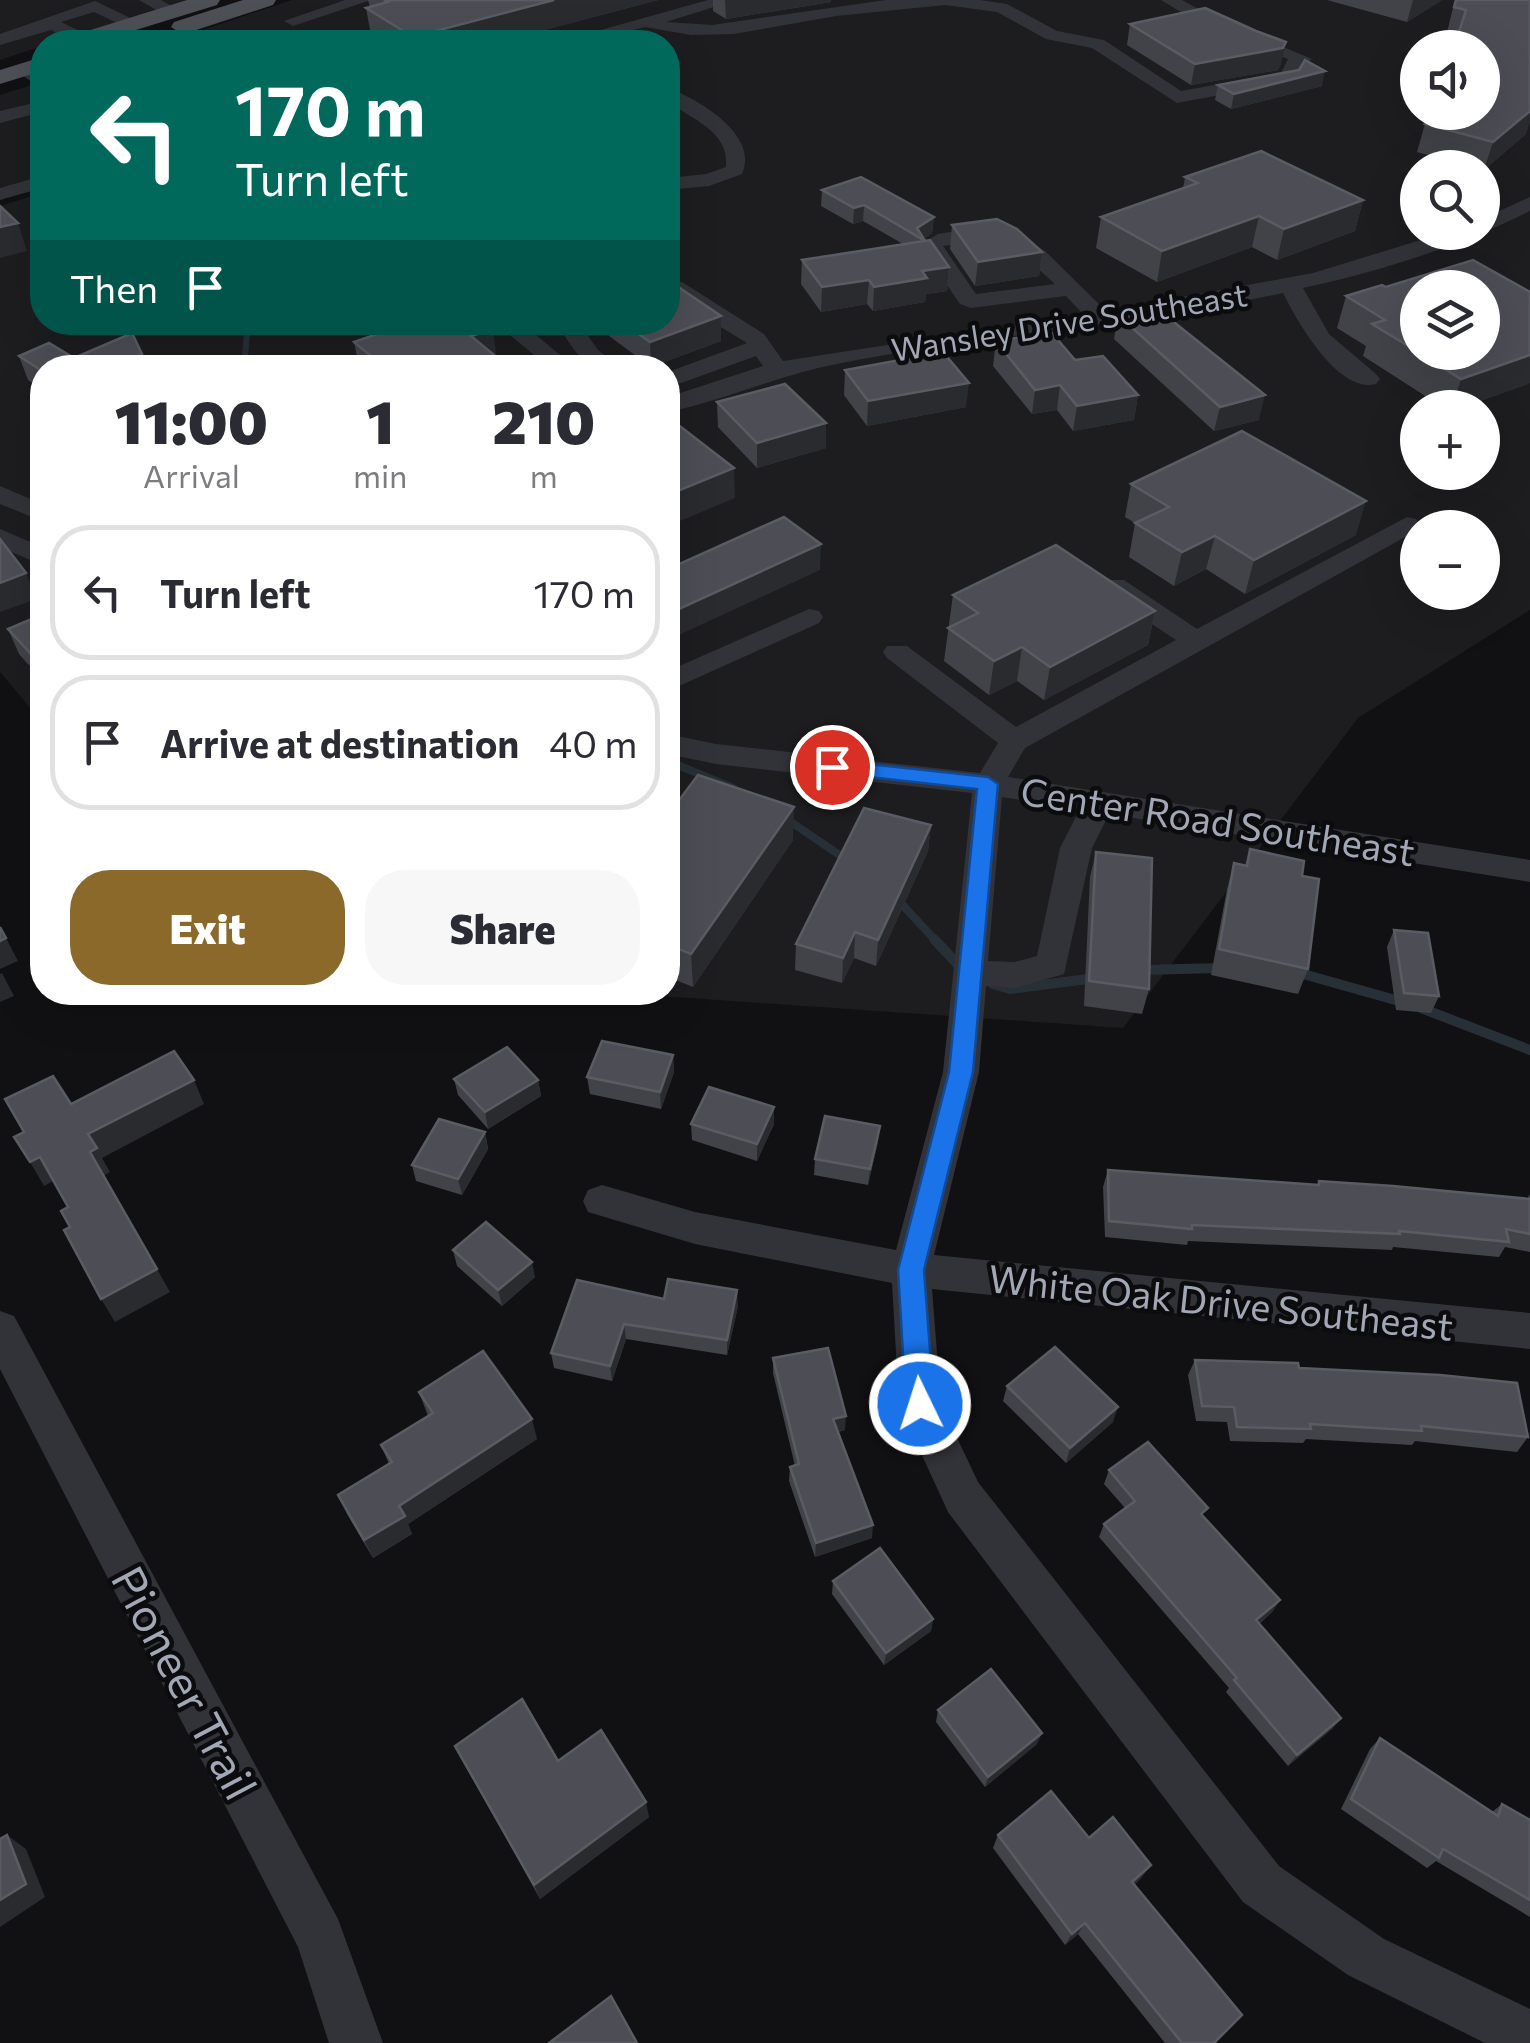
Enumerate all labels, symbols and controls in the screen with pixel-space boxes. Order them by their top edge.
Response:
map controls [1400,30,1500,610]
button: sound [1400,30,1500,130]
text: 170 m [235,65,426,150]
icon: left [70,70,200,200]
text: Turn left [235,150,409,205]
button: search [1400,150,1500,250]
icon: arrive [178,260,233,315]
text: Then [70,264,158,311]
button: layers [1400,270,1500,370]
street label: Wansley Drive Southeast [888,273,1250,369]
text: 11:00 [115,383,268,456]
text: 1 [366,383,394,456]
text: 210 [492,383,595,456]
button: + [1400,390,1500,490]
text: Arrival [143,455,240,495]
text: min [353,455,407,495]
text: m [530,455,558,495]
button: − [1400,510,1500,610]
icon: left [75,565,130,620]
text: Turn left [160,569,311,616]
text: 170 m [534,569,635,616]
icon: arrive [75,715,130,770]
text: Arrive at destination [160,719,519,766]
text: 40 m [549,719,637,766]
pin [790,725,875,810]
icon: arrive [805,740,860,795]
street label: Center Road Southeast [1018,766,1418,874]
button: Exit [70,870,345,985]
button: Share [365,870,640,985]
street label: White Oak Drive Southeast [986,1253,1456,1349]
position arrow [868,1352,972,1456]
street label: Pioneer Trail [102,1556,270,1808]

